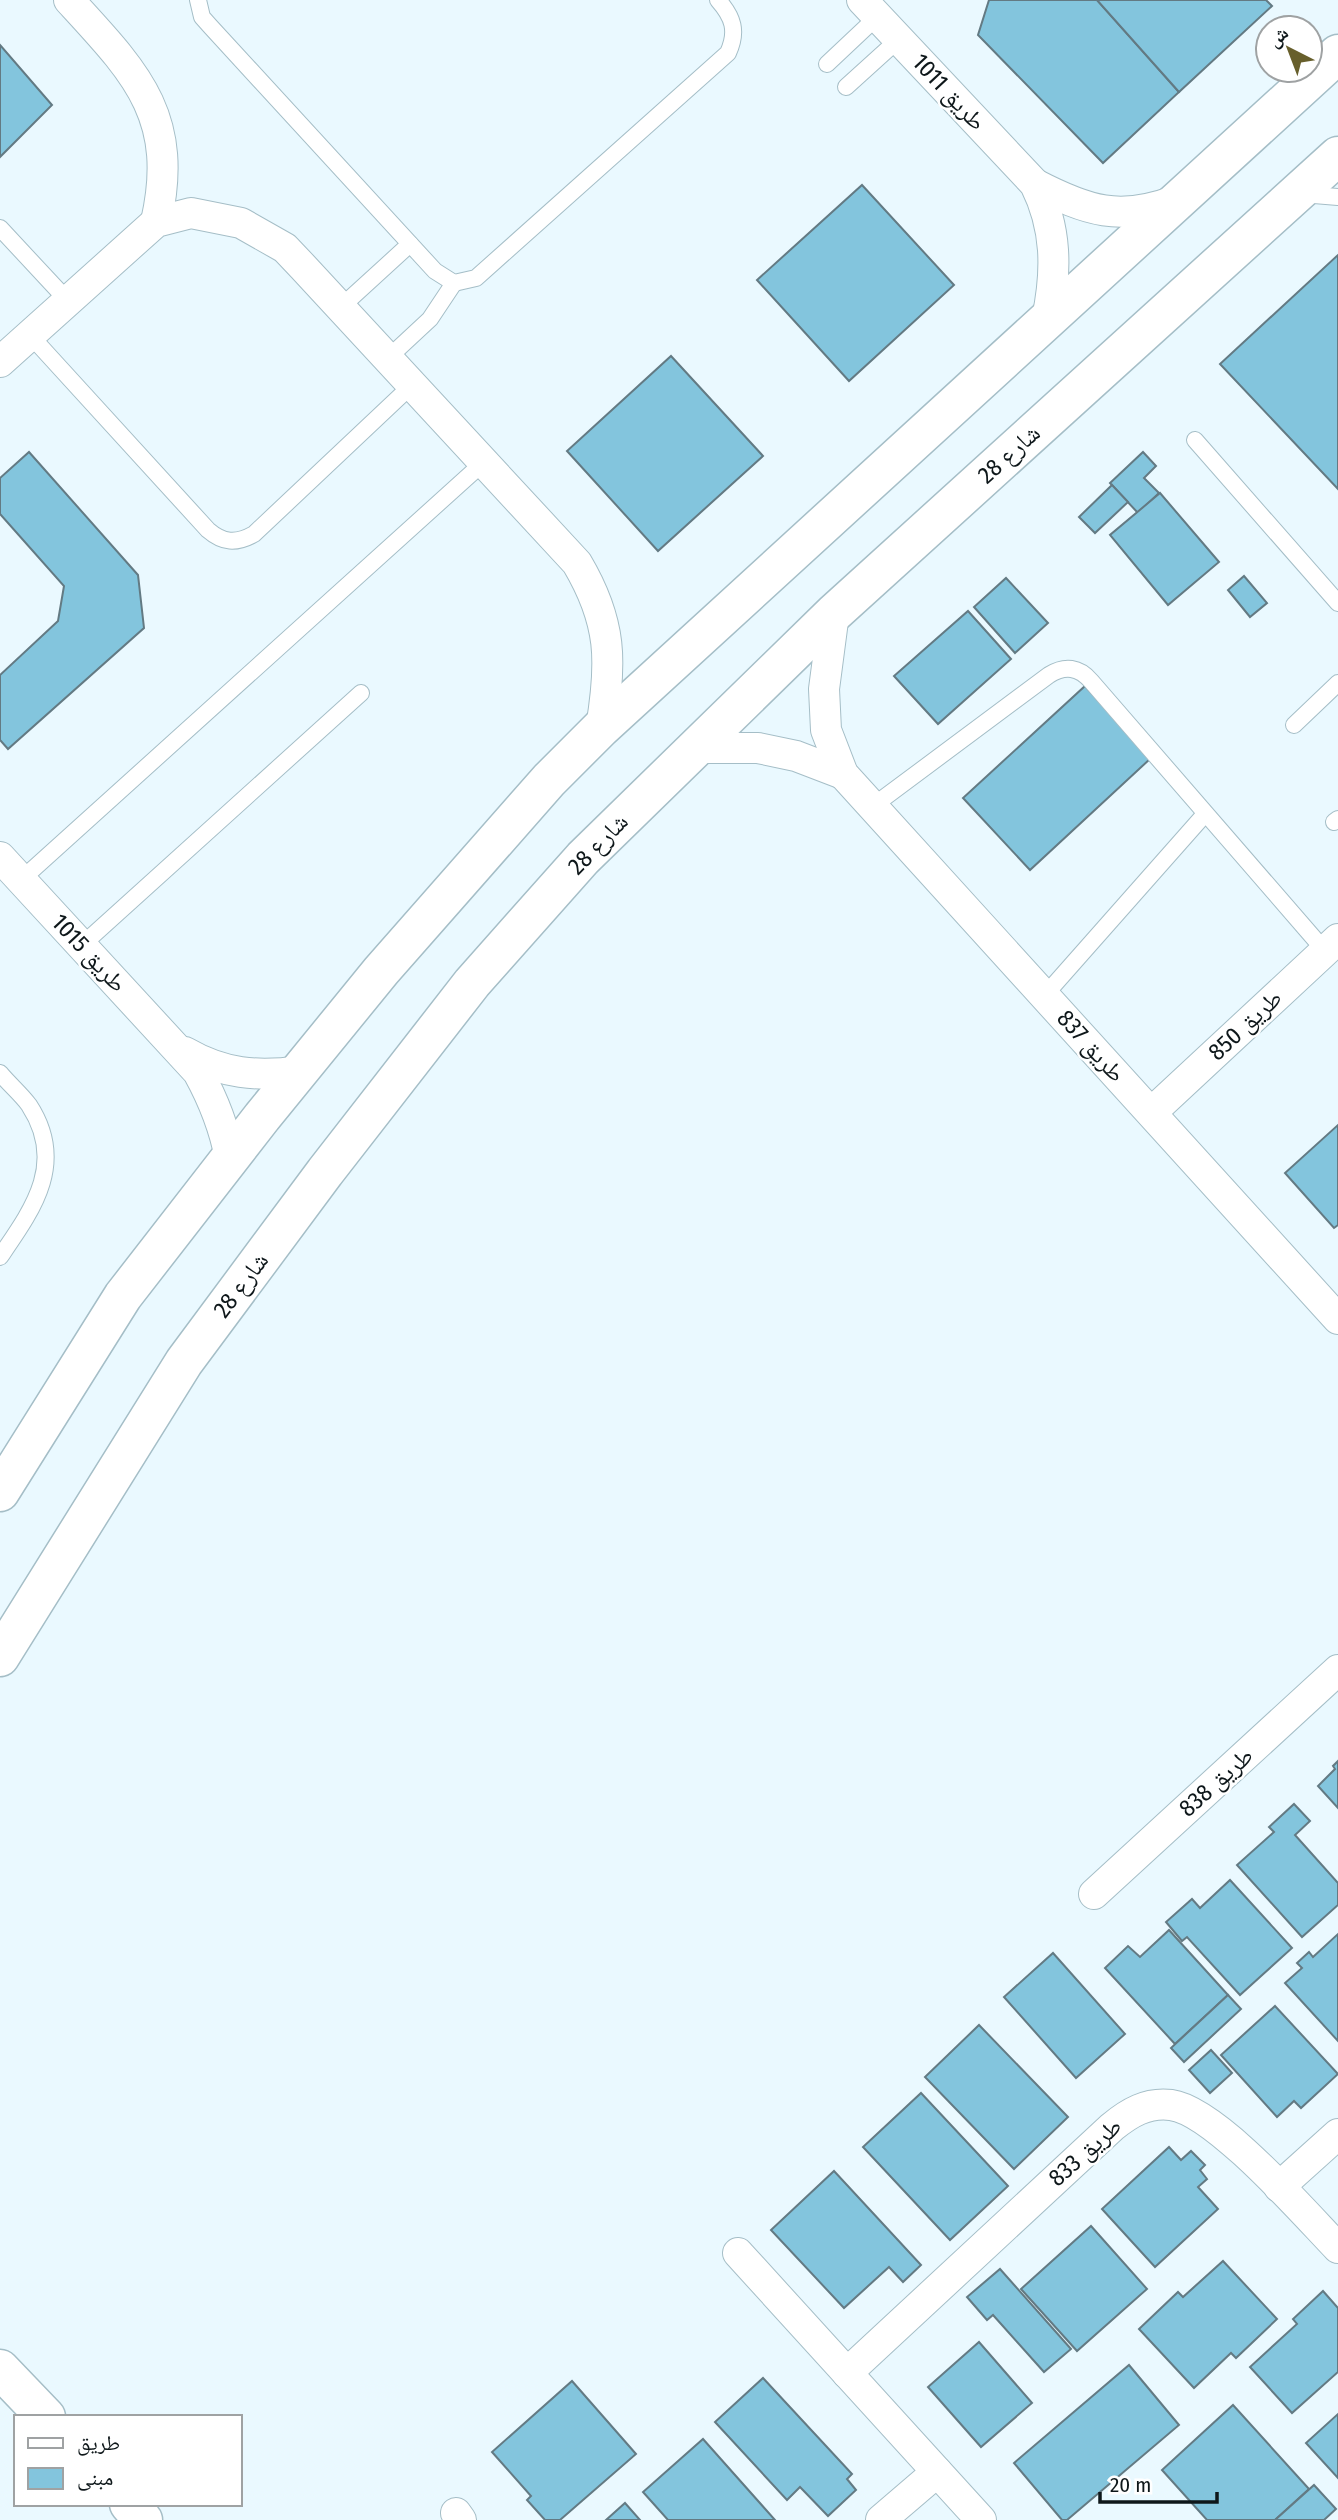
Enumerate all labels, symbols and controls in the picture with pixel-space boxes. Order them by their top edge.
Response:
north arrow [1254,14,1324,84]
text: ش [1263,21,1293,52]
street label: طريق 1011 [907,48,991,136]
street label: شارع 28 [972,419,1046,490]
street label: شارع 28 [562,808,634,881]
street label: طريق 1015 [46,908,132,998]
street label: طريق 850 [1202,984,1288,1066]
street label: طريق 837 [1051,1004,1131,1088]
street label: شارع 28 [208,1247,275,1324]
street label: طريق 838 [1173,1742,1259,1822]
street label: طريق 833 [1043,2112,1127,2192]
legend [14,2415,242,2506]
text: طريق [77,2430,120,2456]
scale bar [1100,2460,1217,2504]
text: مبنى [77,2465,113,2491]
text: 20 m [1110,2472,1151,2498]

